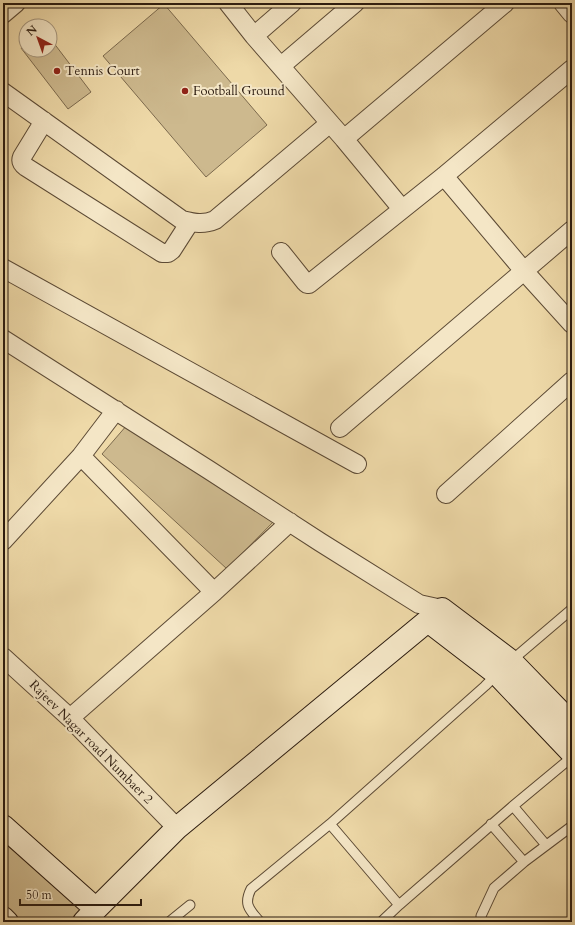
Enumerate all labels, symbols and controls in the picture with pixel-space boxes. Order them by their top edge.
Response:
north arrow [18,18,58,58]
text: N [23,22,41,40]
place label: Tennis Court [65,62,140,80]
marker: Tennis Court [52,66,62,76]
place label: Football Ground [193,82,285,100]
marker: Football Ground [180,86,190,96]
street label: Rajeev Nagar road Numbaer 2 [25,676,157,808]
scale bar [20,881,141,907]
text: 50 m [26,887,53,903]

